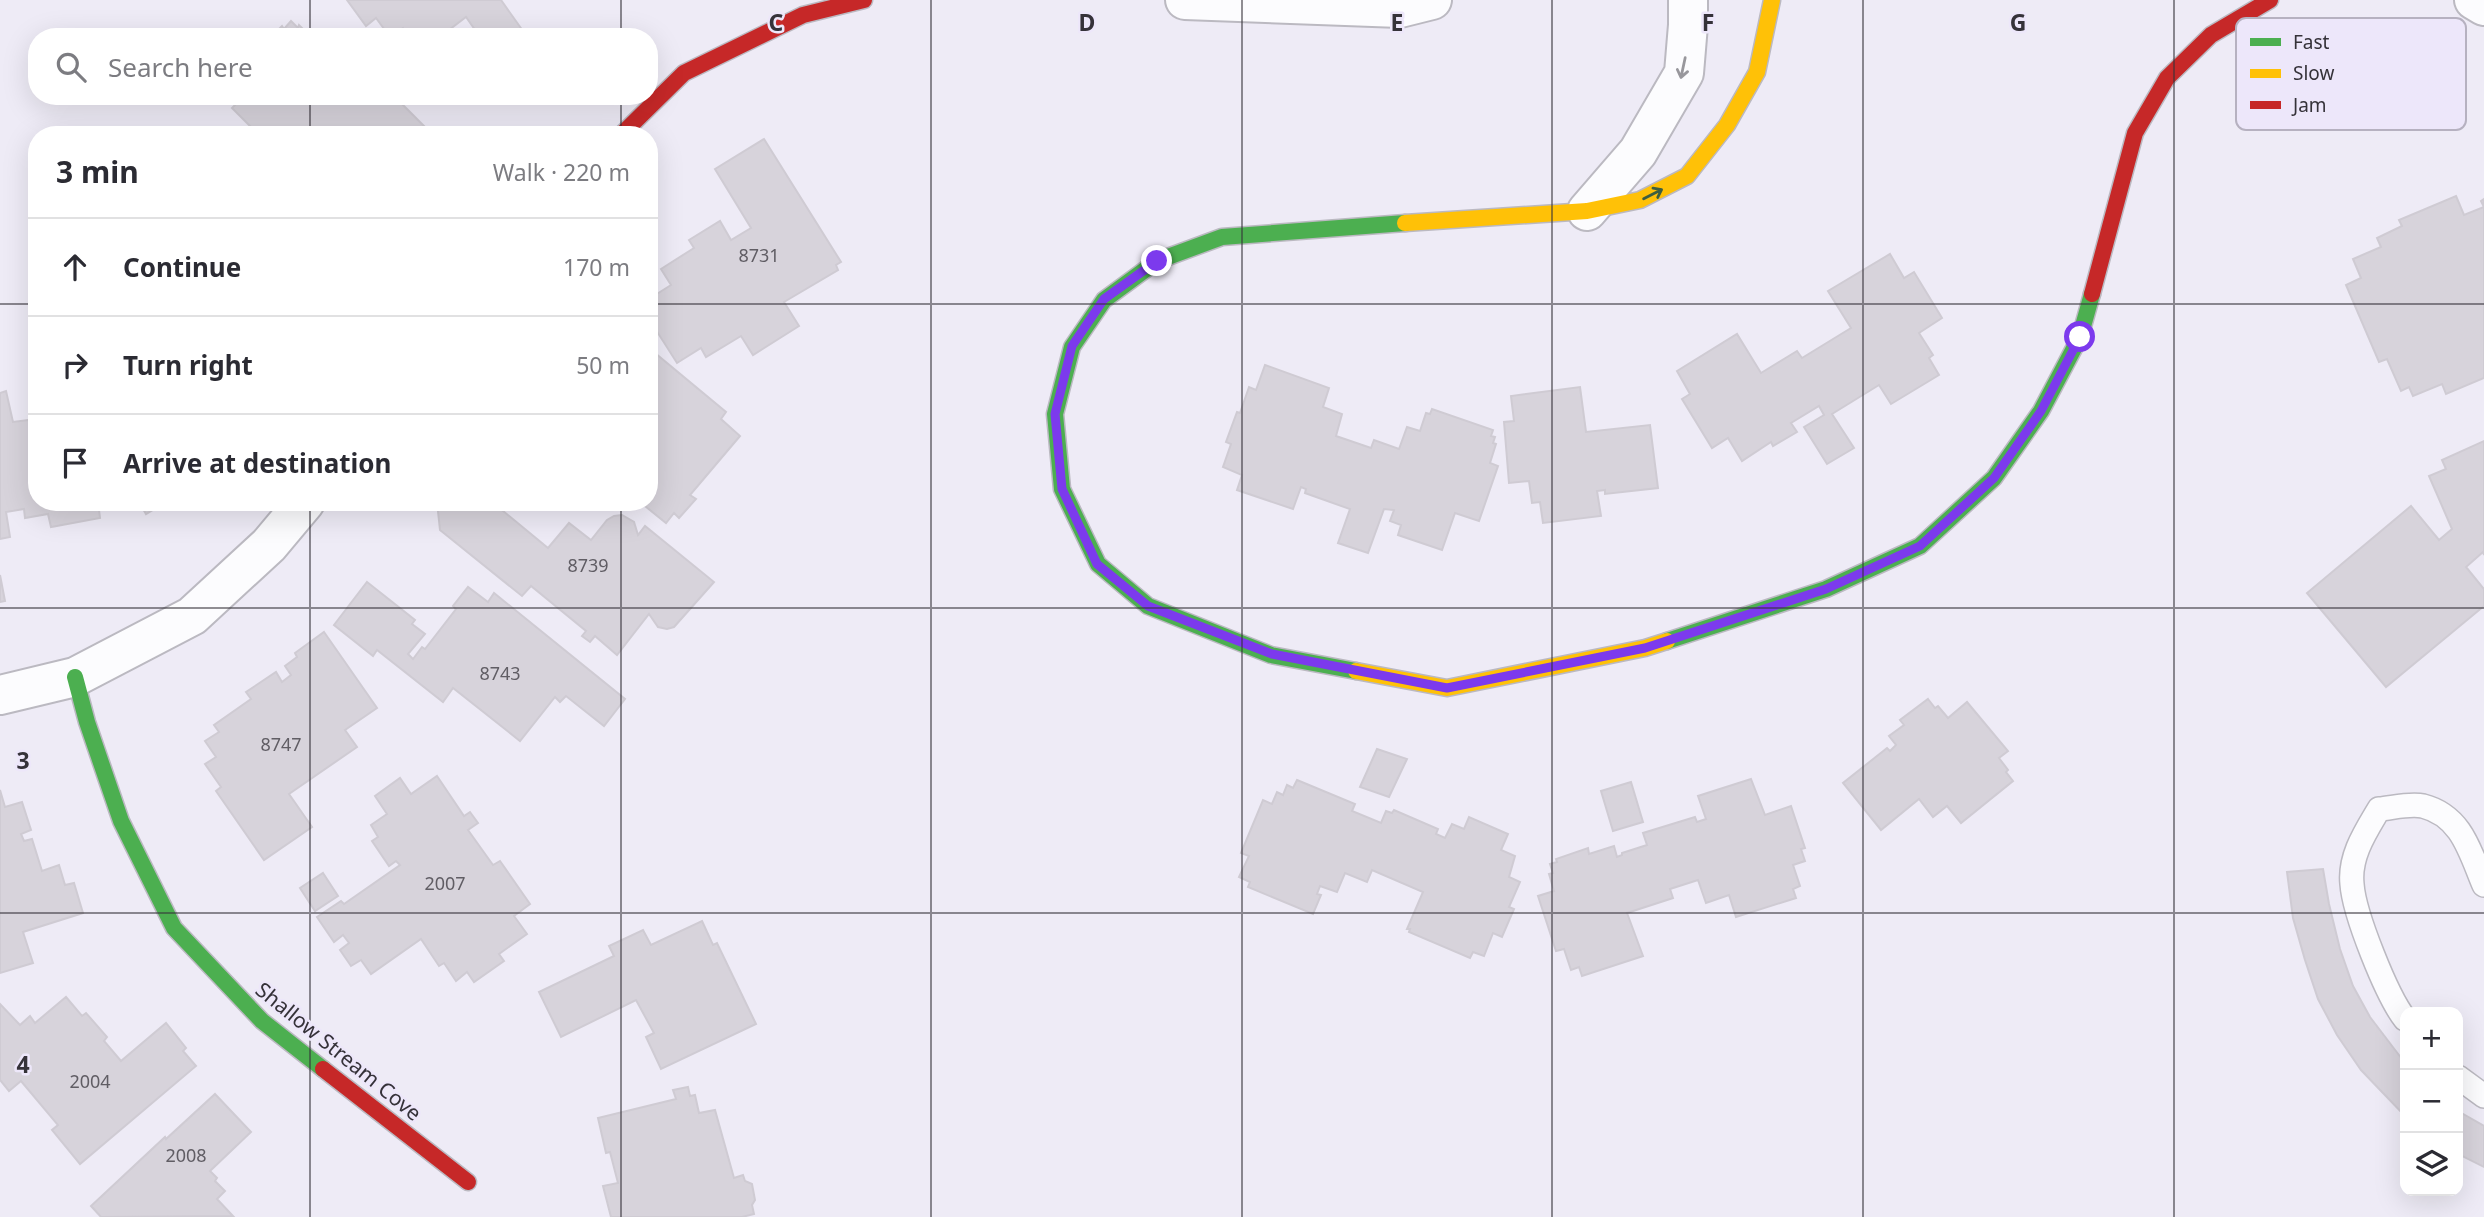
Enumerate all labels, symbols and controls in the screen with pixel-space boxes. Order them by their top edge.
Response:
text: C [769,6,784,38]
text: D [1079,6,1095,38]
text: E [1391,6,1403,38]
text: F [1702,6,1714,38]
text: G [2010,6,2026,38]
legend [2236,18,2466,130]
search box [28,28,658,105]
text: Fast [2293,29,2330,55]
icon: search [52,48,90,86]
text: Search here [108,49,253,85]
one-way arrow [1676,56,1689,78]
text: Slow [2293,60,2334,86]
text: Jam [2291,92,2327,118]
text: 3 min [56,151,139,192]
text: Walk · 220 m [493,156,630,188]
one-way arrow [1642,186,1663,200]
house number: 8731 [738,243,780,267]
route end [1141,245,1172,276]
icon: ahead [56,248,94,286]
text: Continue [123,249,241,285]
text: 170 m [563,251,630,283]
route start [2064,321,2095,352]
icon: right [56,346,94,384]
text: Turn right [123,347,253,383]
text: 50 m [576,349,630,381]
icon: arrive [56,444,94,482]
text: Arrive at destination [123,445,392,481]
house number: 8739 [567,553,609,577]
house number: 8743 [479,661,521,685]
house number: 8747 [260,732,302,756]
text: 3 [16,744,30,776]
house number: 2007 [424,871,466,895]
street label: Shallow Stream Cove [250,975,428,1127]
map controls [2400,1007,2463,1196]
button: + [2400,1007,2463,1070]
text: 4 [16,1048,30,1080]
house number: 2004 [69,1069,111,1093]
button: − [2400,1070,2463,1133]
button: layers [2400,1133,2463,1196]
house number: 2008 [165,1143,207,1167]

